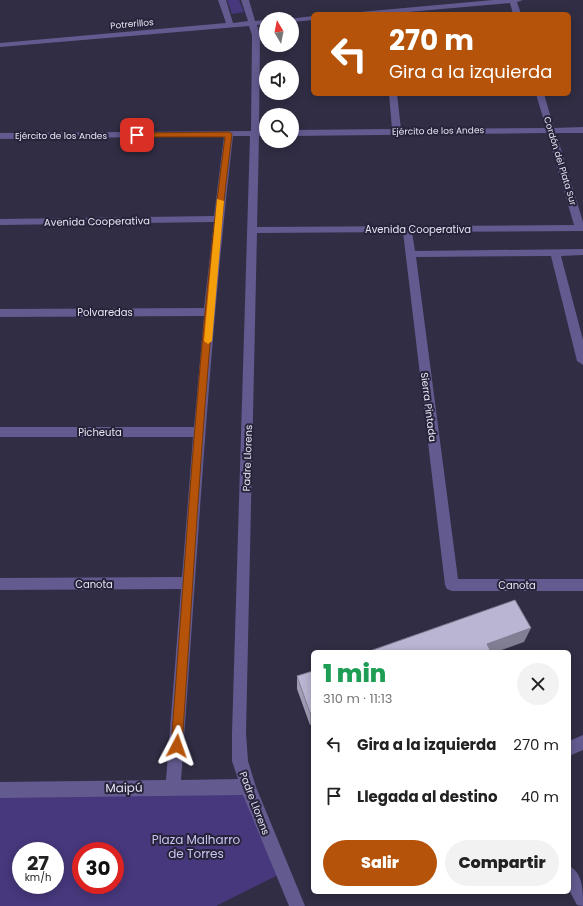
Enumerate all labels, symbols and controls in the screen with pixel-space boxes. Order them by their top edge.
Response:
north arrow [259,12,299,52]
map controls [259,12,299,148]
street label: Potrerillos [110,16,155,32]
text: 270 m [389,21,474,60]
icon: left [323,28,375,80]
text: Gira a la izquierda [389,59,552,84]
button: sound [259,60,299,100]
button: search [259,108,299,148]
street label: Cordón del Plata Sur [541,115,579,207]
pin [120,118,154,152]
icon: arrive [126,124,148,146]
street label: Ejército de los Andes [392,124,485,138]
street label: Ejército de los Andes [15,130,107,142]
street label: Avenida Cooperativa [44,213,150,230]
street label: Avenida Cooperativa [365,222,471,237]
street label: Polvaredas [77,305,133,320]
street label: Sierra Pintada [417,371,440,443]
street label: Padre Llorens [239,424,256,492]
street label: Picheuta [78,425,122,440]
street label: Canota [75,577,113,592]
street label: Canota [498,578,536,593]
text: 1 min [323,657,386,690]
button: close [517,663,559,705]
text: 310 m · 11:13 [323,689,392,708]
position arrow [156,725,198,767]
icon: left [323,733,345,755]
text: Gira a la izquierda [357,734,496,755]
text: 270 m [513,734,559,755]
street label: Padre Llorens [236,769,273,837]
street label: Maipú [105,779,143,796]
icon: arrive [323,785,345,807]
text: Llegada al destino [357,786,498,807]
text: 40 m [521,786,559,807]
park label: Plaza Malharro de Torres [152,831,241,862]
button: Salir [323,840,437,886]
button: Compartir [445,840,559,886]
speed limit sign: 30 [72,842,124,894]
text: 27 [27,849,49,877]
text: km/h [25,870,51,885]

